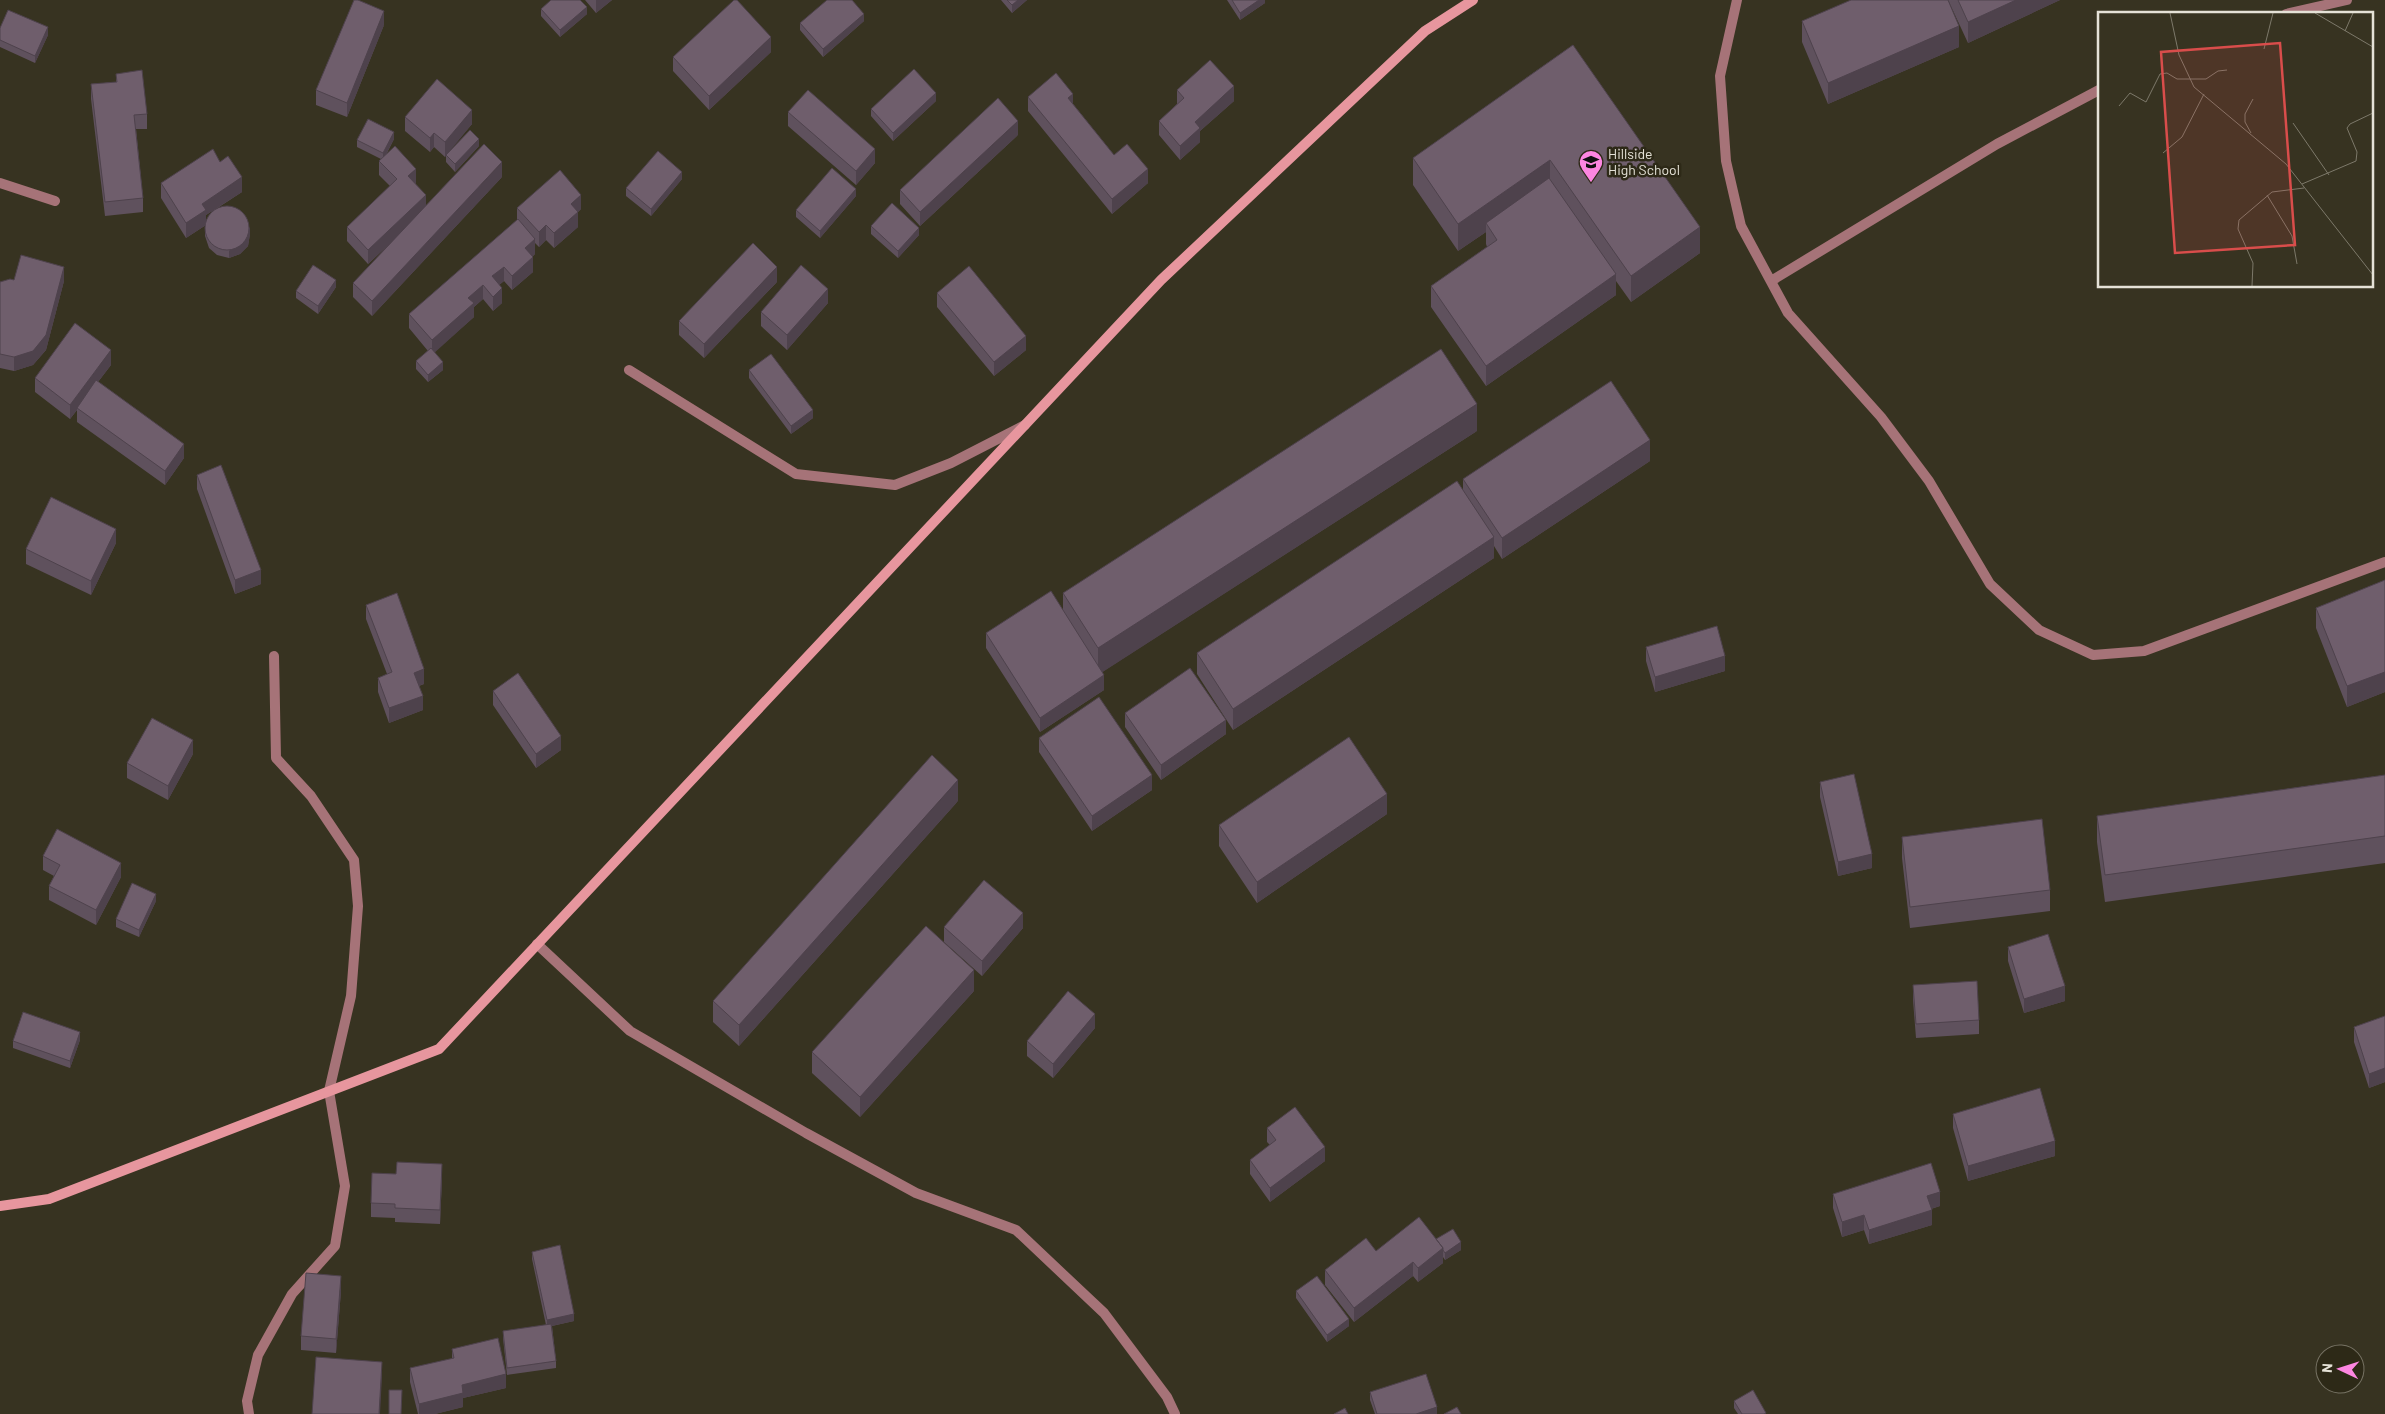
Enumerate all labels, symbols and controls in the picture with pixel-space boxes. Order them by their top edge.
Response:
inset map [2098,12,2372,288]
place label: Hillside High School [1608,145,1680,178]
school or university icon: Hillside High School [1578,149,1604,183]
north arrow [2315,1344,2365,1394]
text: N [2318,1363,2335,1373]

